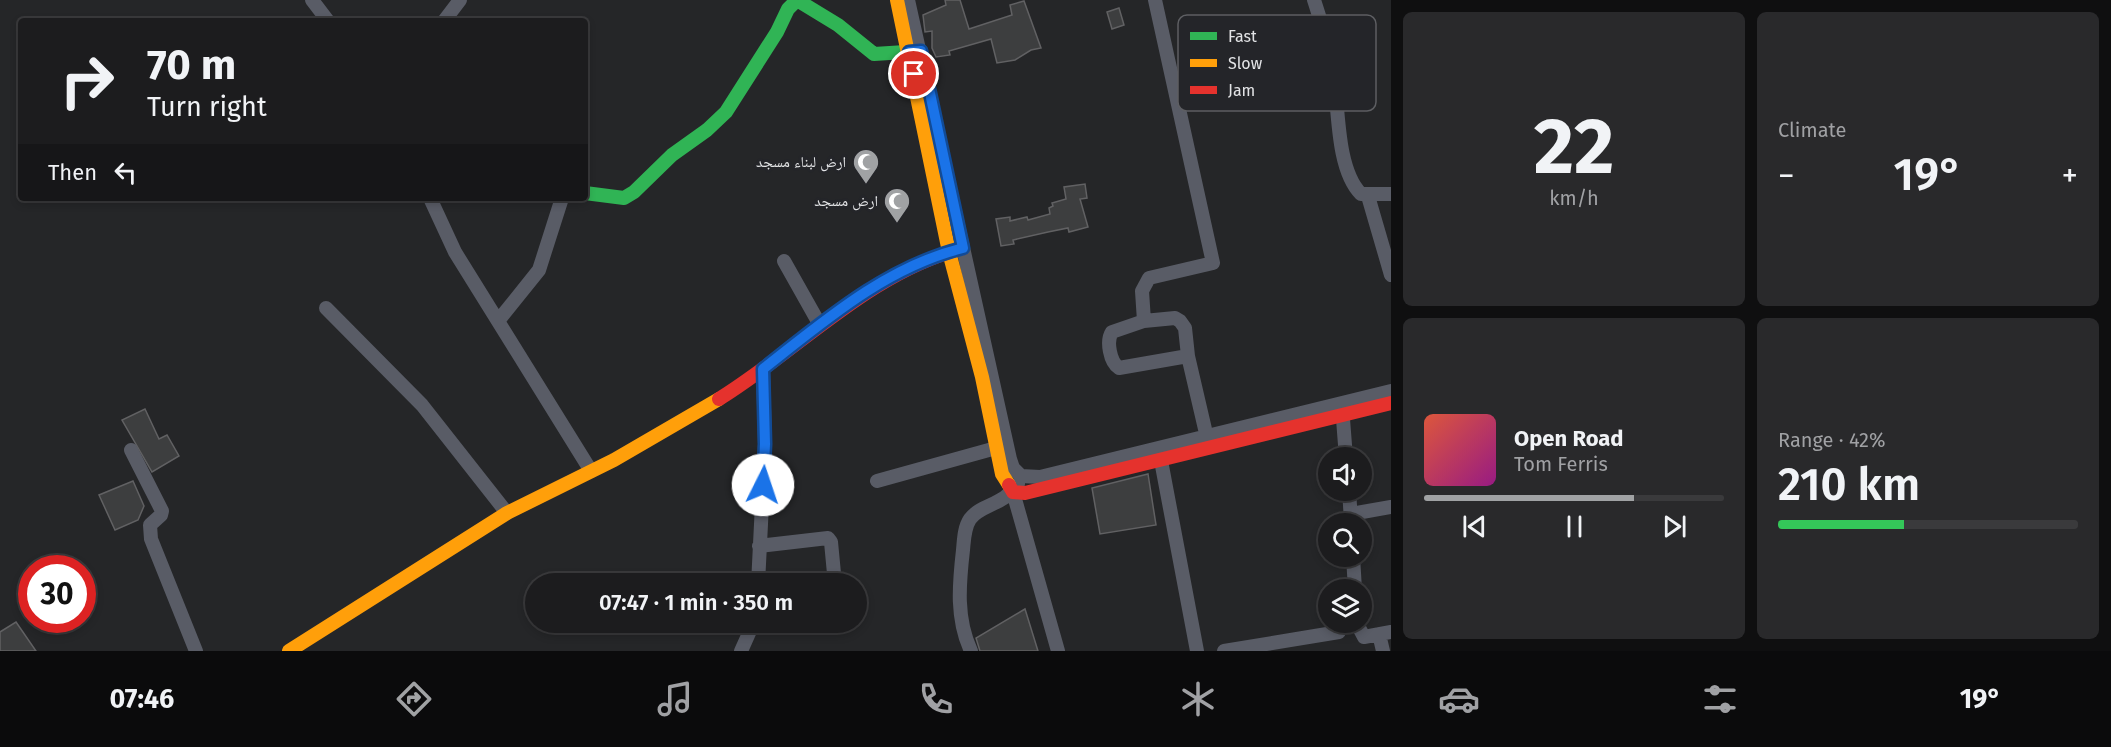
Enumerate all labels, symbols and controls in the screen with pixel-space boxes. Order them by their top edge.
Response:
legend [1178,15,1376,111]
text: Fast [1228,27,1257,46]
text: 70 m [147,40,236,90]
icon: right [48,42,126,120]
pin [888,48,939,99]
text: Slow [1228,54,1263,73]
icon: arrive [897,57,930,90]
text: Jam [1228,81,1255,100]
text: Turn right [147,91,267,123]
text: 22 [1534,100,1614,194]
text: Climate [1778,118,1846,142]
mosque icon: ارض لبناء مسجد [851,147,881,185]
text: 19° [1894,148,1962,202]
place label: ارض لبناء مسجد [756,153,846,172]
icon: left [109,156,142,189]
text: − [1778,156,1795,196]
text: + [2062,156,2078,196]
text: Then [48,159,97,186]
mosque icon: ارض مسجد [882,186,912,224]
text: km/h [1549,186,1599,210]
place label: ارض مسجد [814,192,878,211]
text: Open Road [1514,425,1624,452]
text: Range · 42% [1778,428,1886,452]
map controls [1318,447,1372,633]
button: sound [1318,447,1372,501]
text: Tom Ferris [1514,452,1608,476]
position arrow [731,453,795,517]
text: 210 km [1778,458,1920,512]
icon: previous [1458,510,1491,543]
icon: pause [1558,510,1591,543]
icon: next [1658,510,1691,543]
button: search [1318,513,1372,567]
speed limit sign: 30 [18,555,96,633]
button: layers [1318,579,1372,633]
text: 07:47 · 1 min · 350 m [599,589,793,616]
icon: directions [393,678,435,720]
icon: music [654,678,696,720]
icon: phone [915,678,957,720]
icon: climate [1177,678,1219,720]
icon: car [1438,678,1480,720]
icon: filters [1699,678,1741,720]
text: 07:46 [110,683,174,715]
text: 19° [1960,683,2001,715]

